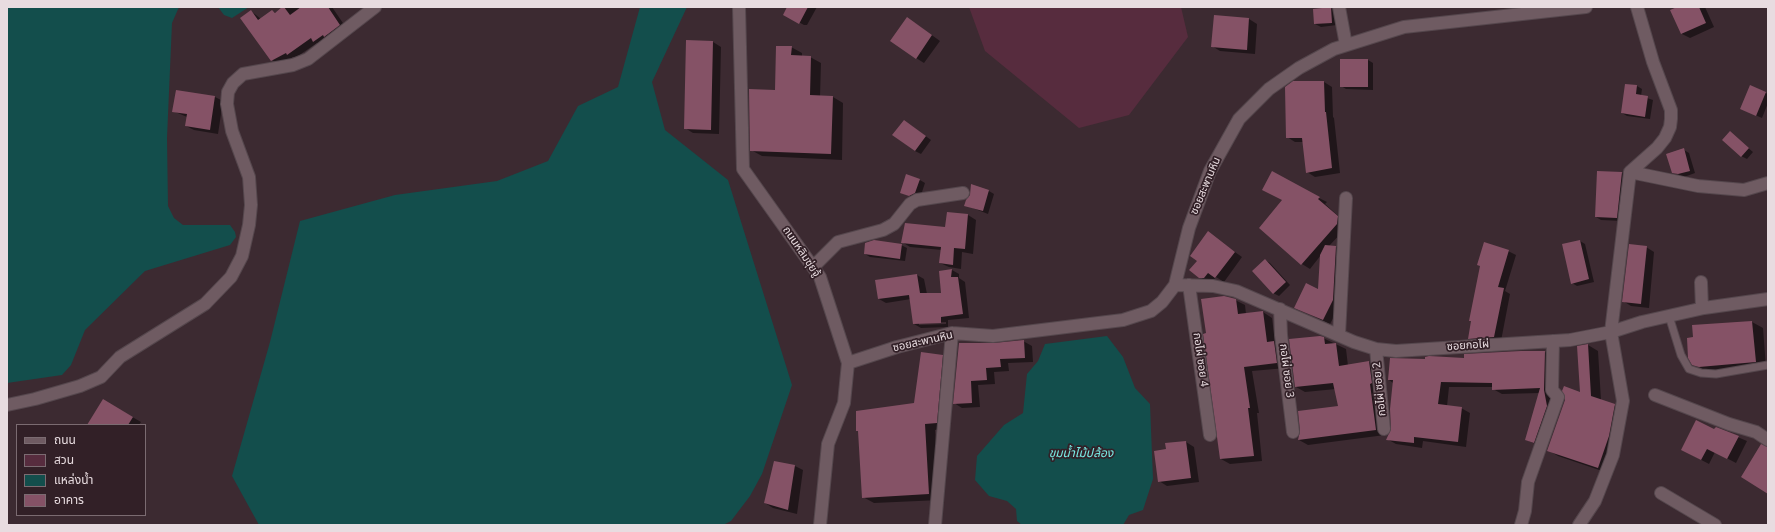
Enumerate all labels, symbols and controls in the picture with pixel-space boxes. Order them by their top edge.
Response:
street label: ซอยสะพานหิน [1188,155,1224,217]
street label: ถนนหลิมซุ่ยจู้ [779,224,823,280]
street label: ซอยสะพานหิน [892,329,954,355]
street label: กอไผ่ ซอย 4 [1190,332,1210,388]
street label: ซอยกอไผ่ [1446,338,1490,354]
street label: กอไผ่ ซอย 3 [1276,343,1296,399]
street label: กอไผ่ ซอย 2 [1371,361,1389,417]
legend [16,424,146,516]
text: ถนน [54,432,76,448]
water label: ขุมน้ำไม้ปล้อง [1049,447,1113,461]
text: สวน [54,452,74,468]
text: แหล่งน้ำ [54,472,93,488]
text: อาคาร [54,492,84,508]

